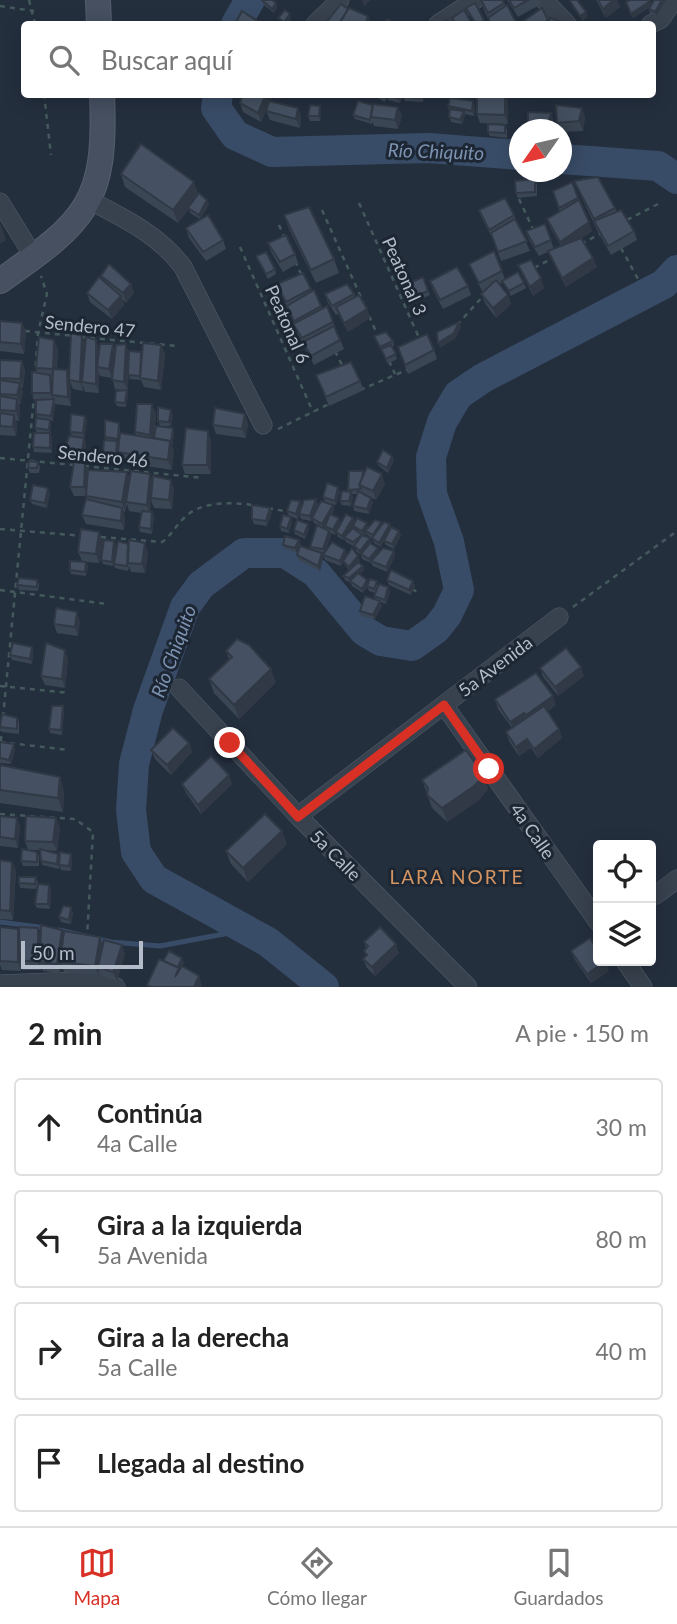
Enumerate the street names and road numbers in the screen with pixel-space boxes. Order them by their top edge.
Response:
street label: Peatonal 3 [378,233,432,319]
street label: Peatonal 6 [261,281,315,367]
street label: Sendero 47 [44,310,136,342]
street label: Sendero 46 [57,440,149,472]
street label: 5a Avenida [454,631,536,701]
street label: 4a Calle [506,799,560,863]
street label: 5a Calle [306,825,366,885]

